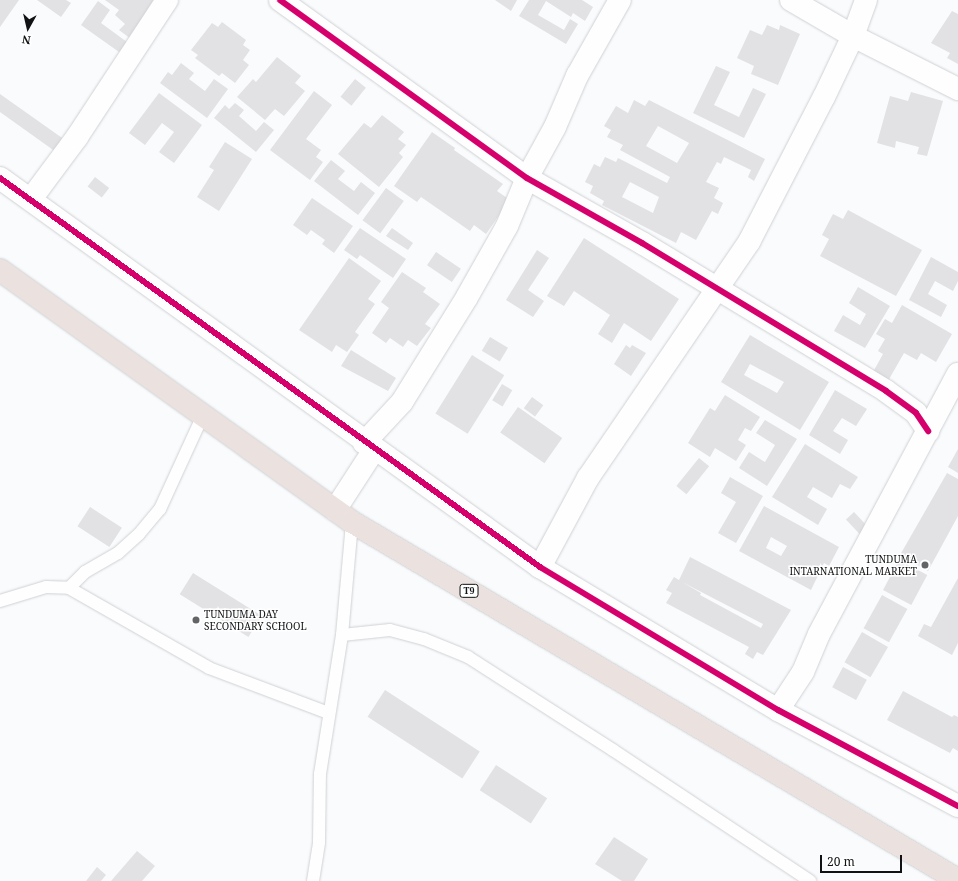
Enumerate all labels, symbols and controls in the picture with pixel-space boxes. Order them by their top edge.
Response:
north arrow [8,8,48,48]
text: N [21,32,32,48]
place label: TUNDUMA INTARNATIONAL MARKET [789,553,917,576]
marker: TUNDUMA INTARNATIONAL MARKET [920,560,930,570]
road number: T9 [459,584,479,598]
place label: TUNDUMA DAY SECONDARY SCHOOL [204,608,307,632]
marker: TUNDUMA DAY SECONDARY SCHOOL [191,615,201,625]
scale bar [822,847,904,873]
text: 20 m [827,853,855,870]

